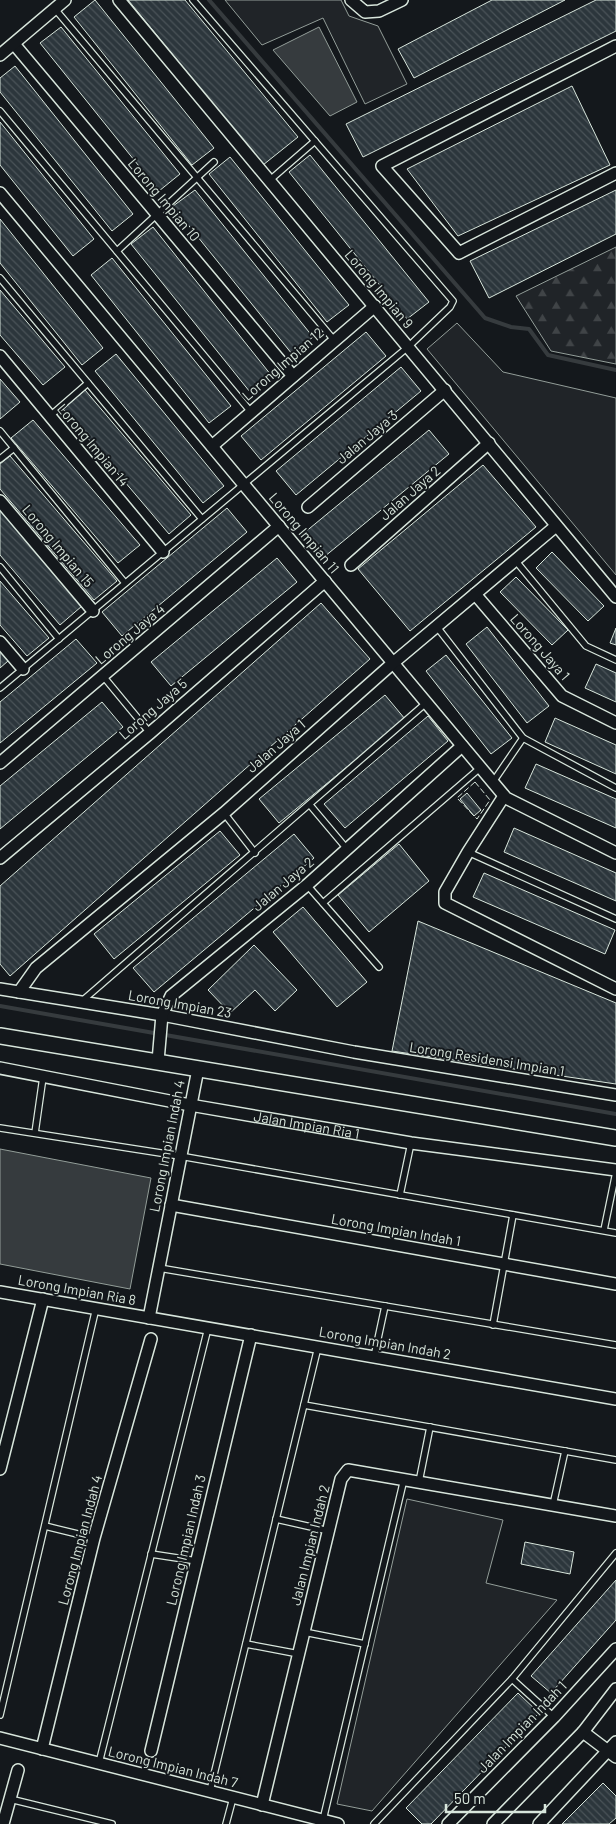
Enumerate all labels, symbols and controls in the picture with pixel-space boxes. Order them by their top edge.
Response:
street label: Lorong Impian 10 [125,155,204,245]
street label: Lorong Impian 9 [342,246,417,331]
street label: Lorong Impian 12 [238,324,327,404]
street label: Lorong Impian 14 [54,400,133,489]
street label: Jalan Jaya 3 [333,406,401,467]
street label: Jalan Jaya 2 [376,462,443,524]
street label: Lorong Impian 11 [266,489,343,576]
street label: Lorong Impian 15 [19,501,98,590]
street label: Lorong Jaya 4 [92,600,168,668]
street label: Lorong Jaya 1 [507,610,574,683]
street label: Lorong Jaya 5 [115,674,190,743]
street label: Jalan Jaya 1 [243,716,309,776]
street label: Jalan Jaya 2 [249,853,317,914]
street label: Lorong Impian 23 [127,986,233,1021]
street label: Lorong Residensi Impian 1 [408,1038,566,1079]
street label: Lorong Impian Indah 4 [145,1079,188,1213]
street label: Jalan Impian Ria 1 [253,1107,361,1142]
street label: Lorong Impian Indah 1 [330,1210,462,1249]
street label: Lorong Impian Ria 8 [17,1271,137,1308]
street label: Lorong Impian Indah 2 [318,1323,452,1362]
street label: Lorong Impian Indah 4 [54,1473,105,1607]
street label: Lorong Impian Indah 3 [162,1473,209,1607]
street label: Jalan Impian Indah 2 [286,1483,333,1607]
street label: Jalan Impian Indah 1 [473,1677,570,1776]
street label: Lorong Impian Indah 7 [107,1742,240,1791]
scale bar [446,1782,545,1814]
text: 50 m [454,1789,486,1807]

